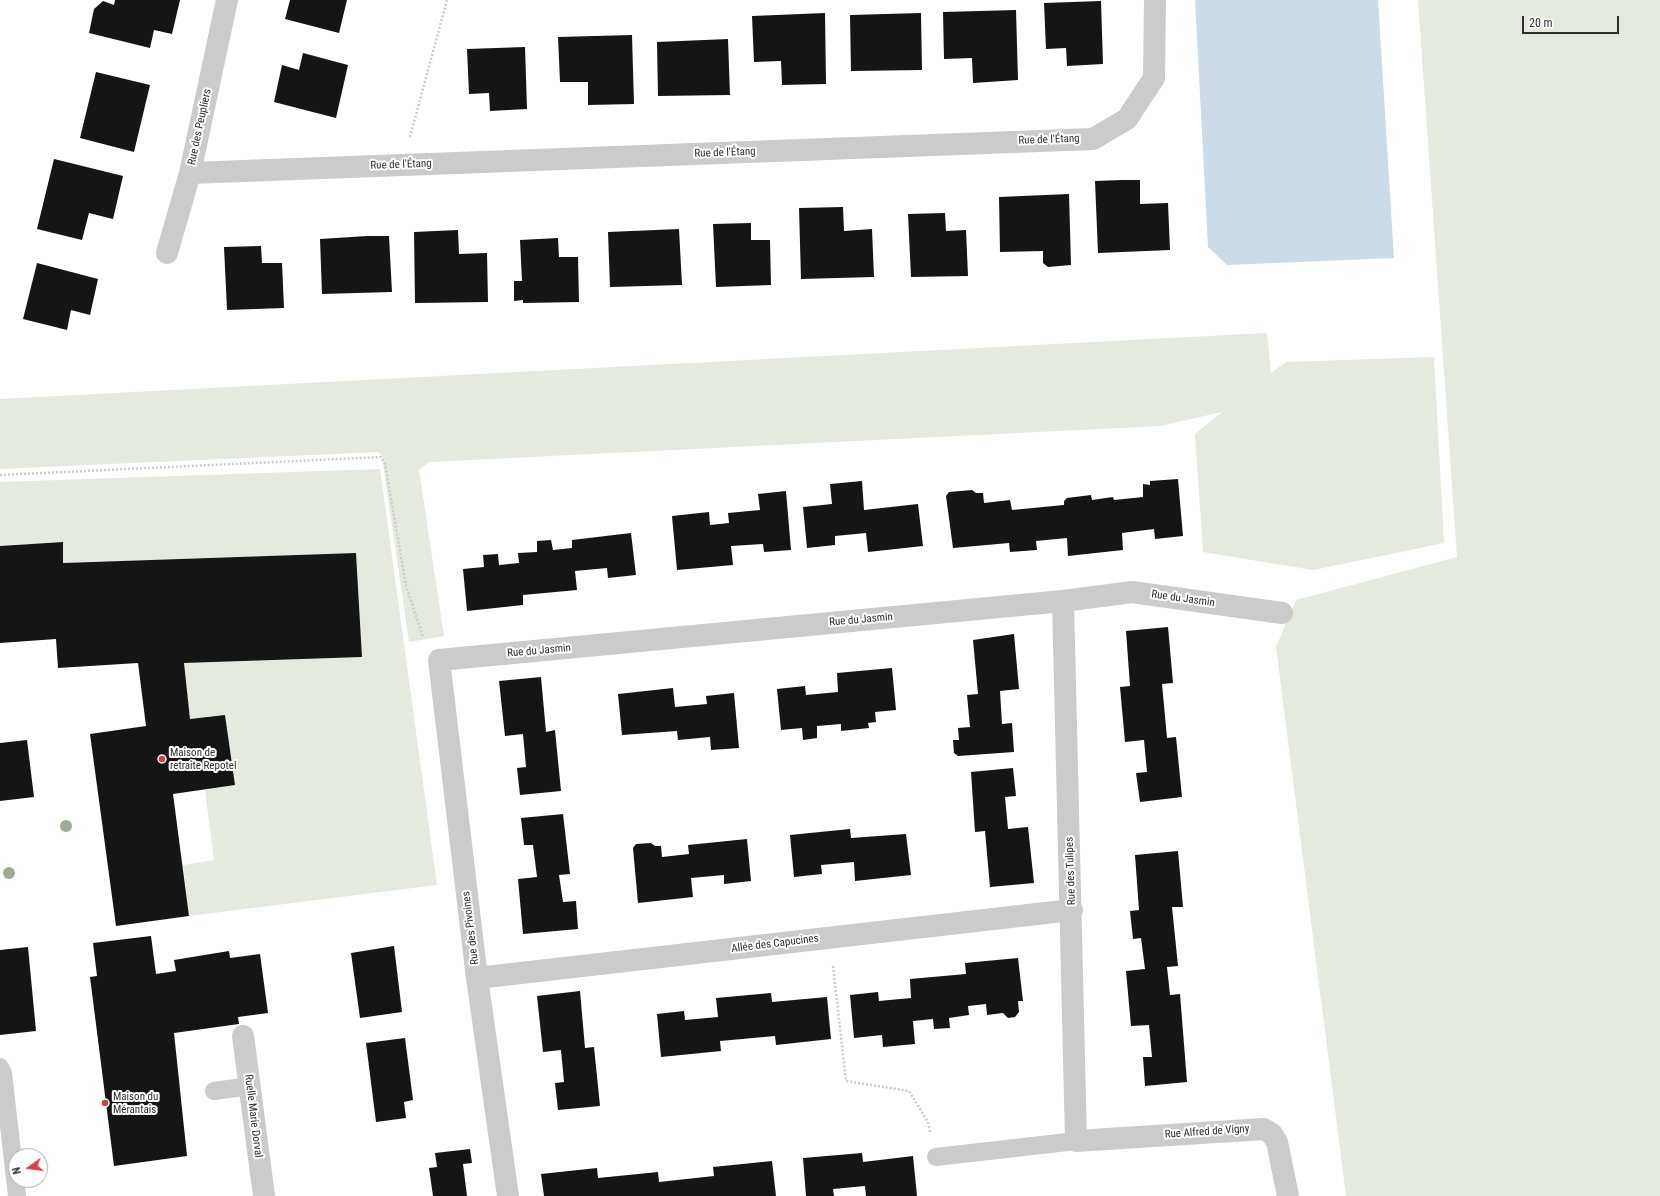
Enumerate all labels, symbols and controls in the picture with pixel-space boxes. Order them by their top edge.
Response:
scale bar [1524,8,1621,34]
text: 20 m [1529,16,1553,30]
street label: Rue des Peupliers [185,88,215,166]
street label: Rue de l'Étang [1018,132,1080,148]
street label: Rue de l'Étang [694,145,756,161]
street label: Rue de l'Étang [370,157,432,173]
street label: Rue du Jasmin [1150,588,1216,610]
street label: Rue du Jasmin [829,611,893,629]
street label: Rue du Jasmin [507,642,571,660]
place label: Maison de retraite Repotel [170,746,236,772]
marker: Maison de retraite Repotel [157,754,167,764]
street label: Rue des Tulipes [1063,837,1079,905]
street label: Rue des Pivoines [460,891,482,965]
street label: Allée des Capucines [731,932,819,956]
street label: Ruelle Marie Dorval [241,1074,265,1158]
place label: Maison du Mérantais [113,1090,158,1116]
marker: Maison du Mérantais [100,1098,110,1108]
street label: Rue Alfred de Vigny [1164,1122,1250,1142]
north arrow [8,1148,48,1188]
text: N [10,1166,24,1176]

